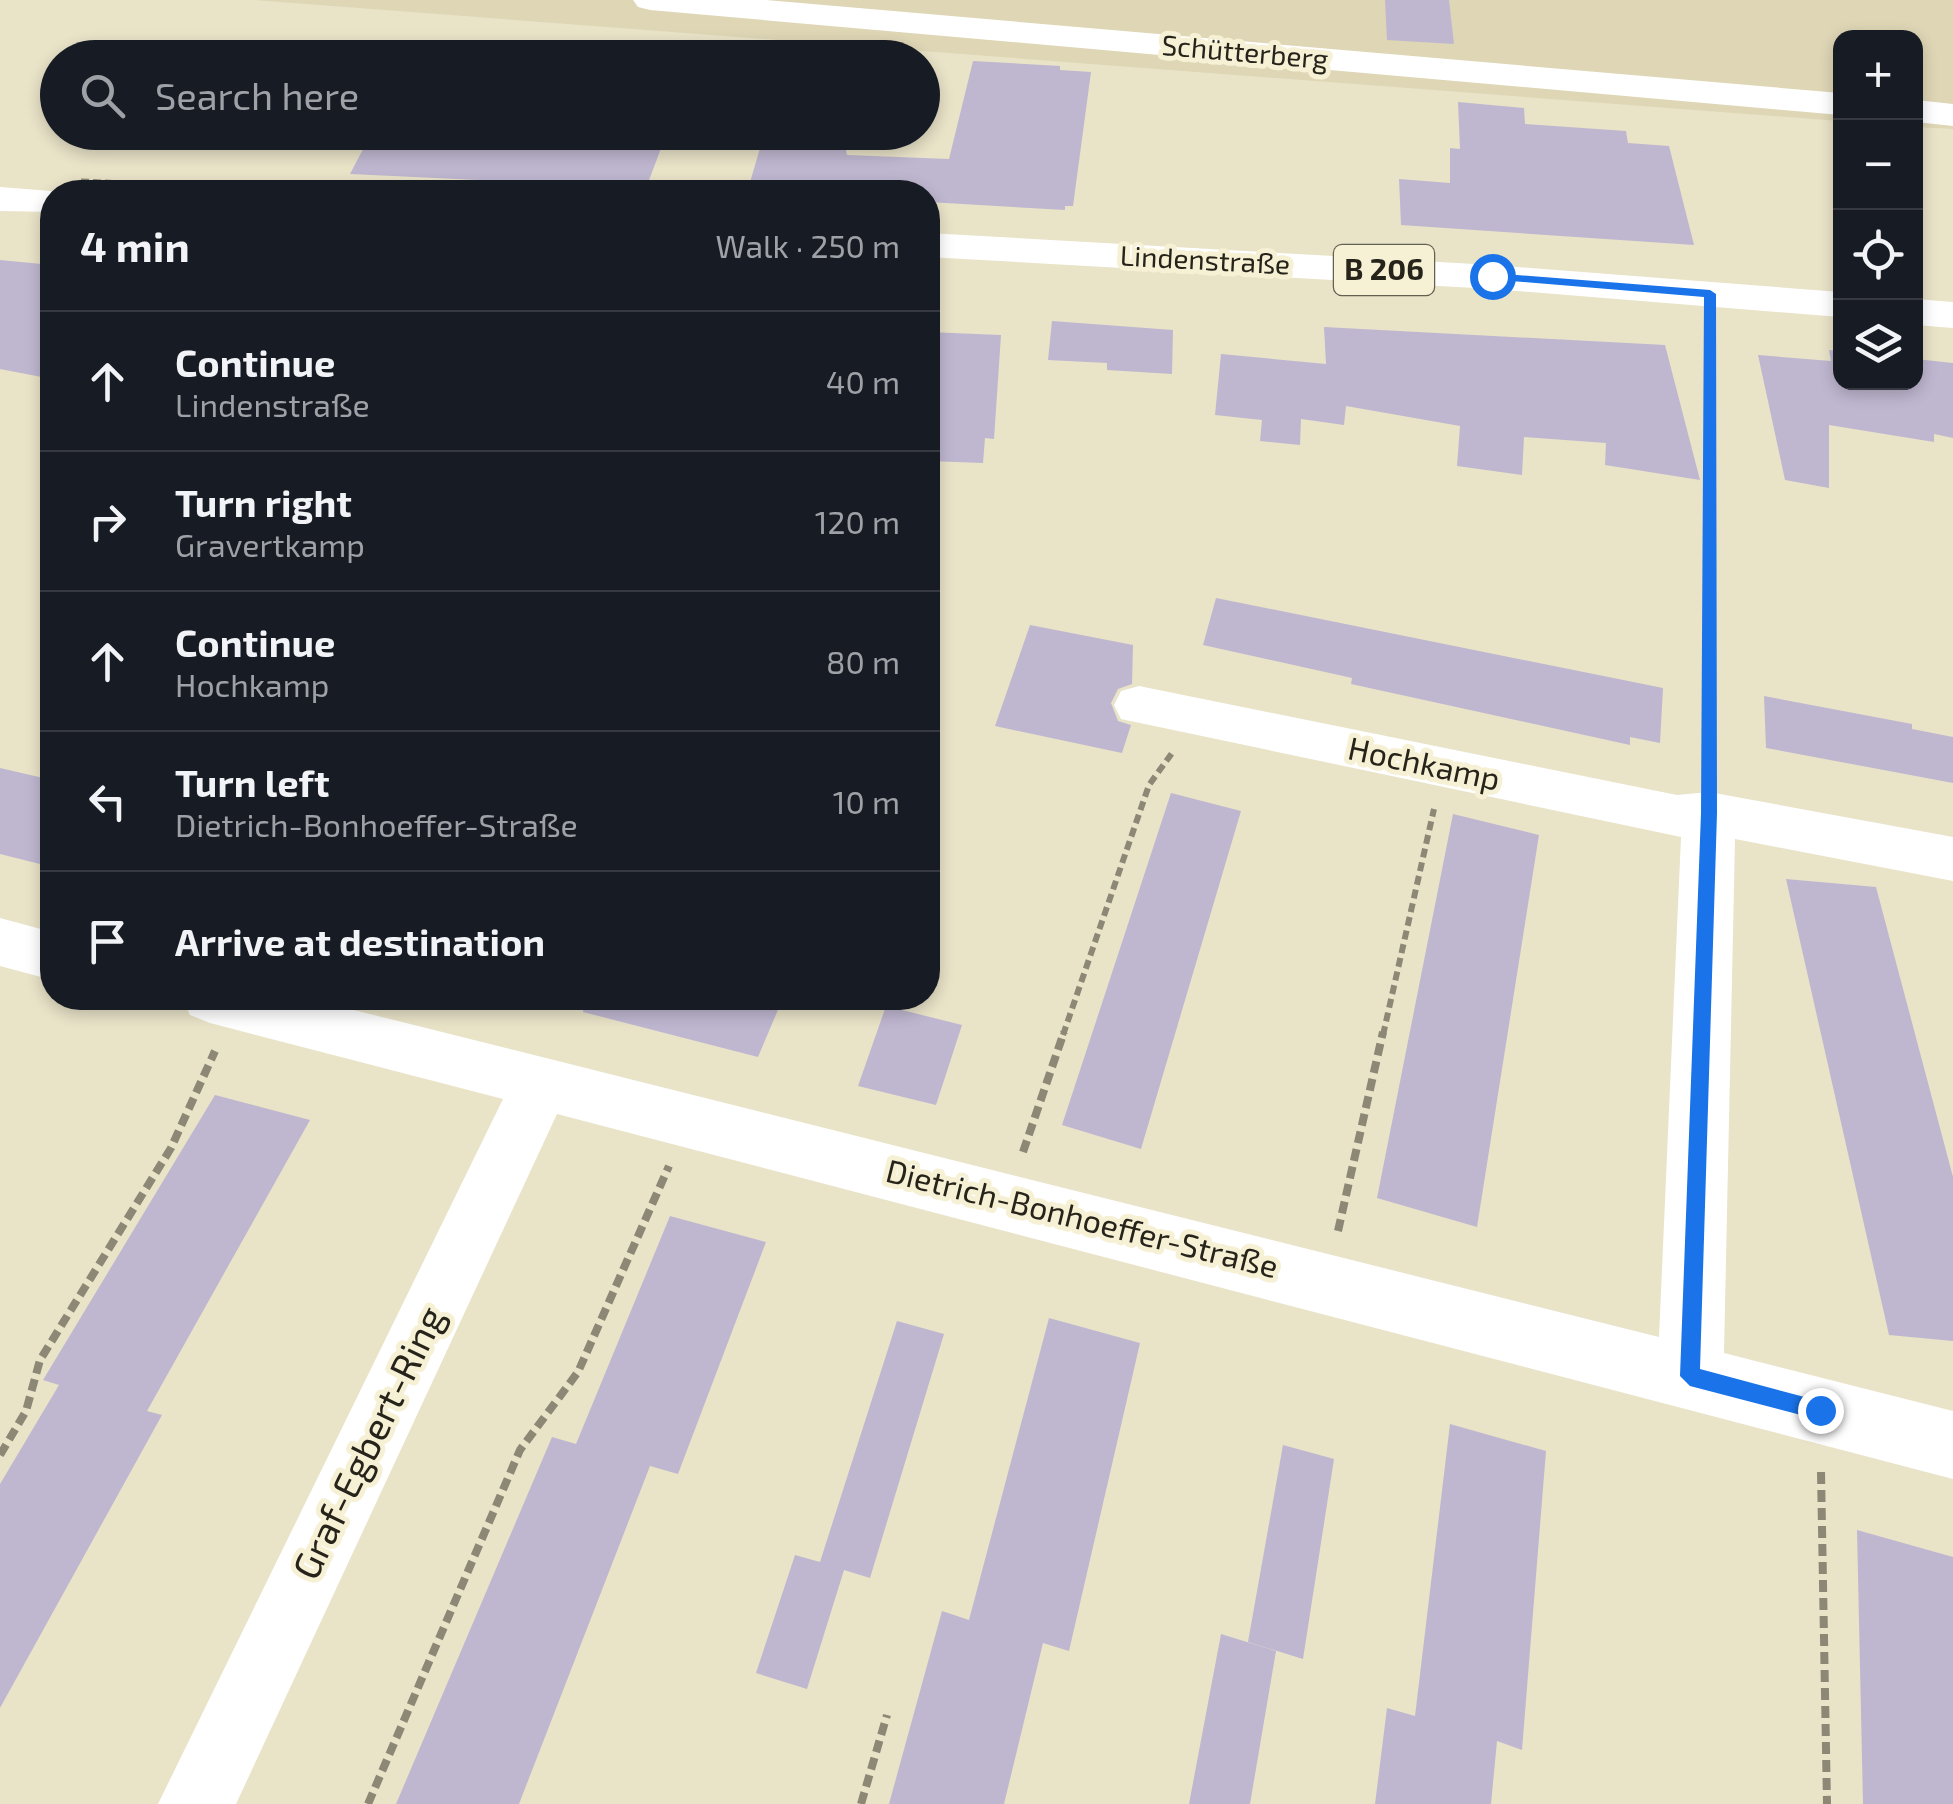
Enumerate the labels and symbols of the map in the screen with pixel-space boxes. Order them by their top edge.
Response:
street label: Schütterberg [1160,27,1330,75]
street label: Lindenstraße [1119,238,1291,280]
road number: B 206 [1334,245,1434,295]
route start [1470,254,1516,300]
street label: Hochkamp [1345,727,1504,797]
street label: Dietrich-Bonhoeffer-Straße [883,1150,1282,1284]
street label: Graf-Egbert-Ring [281,1298,453,1586]
route end [1798,1388,1844,1434]

